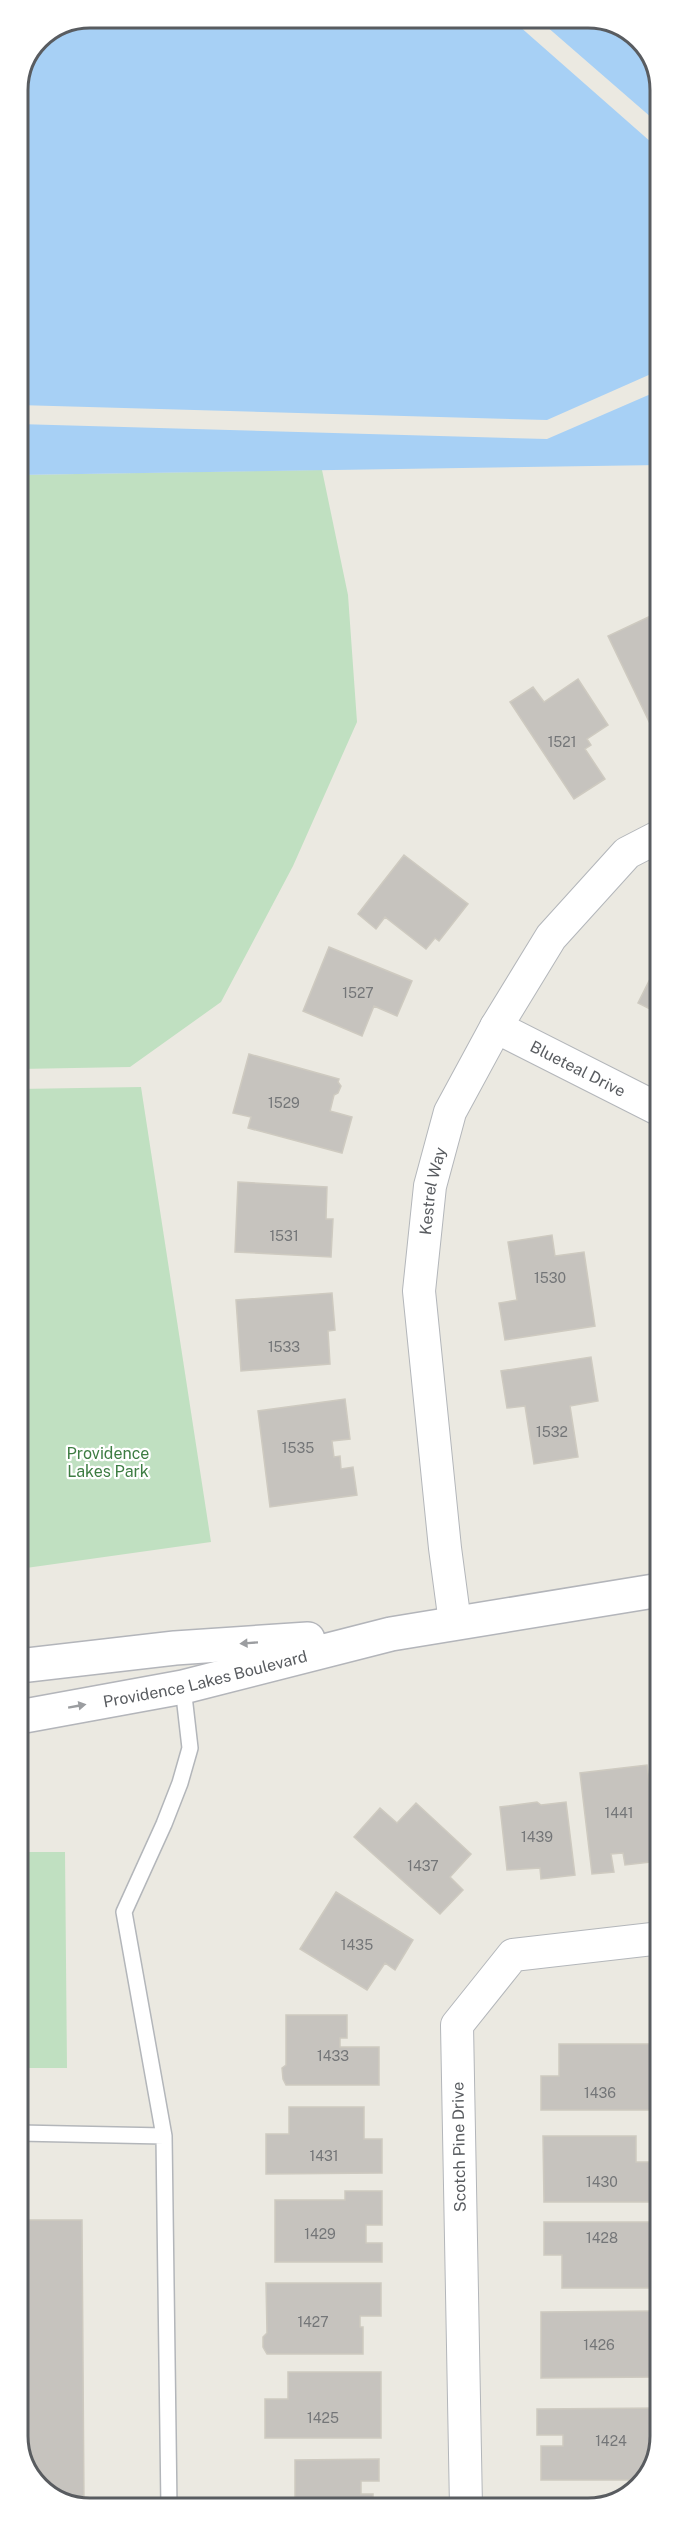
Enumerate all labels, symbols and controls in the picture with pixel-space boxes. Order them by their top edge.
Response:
house number: 1521 [548,734,576,750]
house number: 1527 [342,985,374,1001]
street label: Blueteal Drive [527,1037,629,1101]
house number: 1529 [268,1095,300,1111]
street label: Kestrel Way [415,1145,450,1236]
house number: 1531 [269,1228,299,1244]
house number: 1530 [534,1270,566,1286]
house number: 1533 [268,1339,300,1355]
house number: 1532 [536,1424,568,1440]
house number: 1535 [282,1440,314,1456]
park label: Providence Lakes Park [67,1444,149,1481]
one-way arrow [239,1639,258,1648]
street label: Providence Lakes Boulevard [101,1646,309,1711]
one-way arrow [67,1701,86,1710]
house number: 1441 [605,1805,634,1821]
house number: 1439 [521,1829,553,1845]
house number: 1437 [407,1858,439,1874]
house number: 1435 [341,1937,373,1953]
house number: 1433 [317,2048,349,2064]
street label: Scotch Pine Drive [448,2082,470,2212]
house number: 1436 [584,2085,616,2101]
house number: 1431 [309,2148,339,2164]
house number: 1430 [586,2174,618,2190]
house number: 1429 [304,2226,336,2242]
house number: 1428 [586,2230,618,2246]
house number: 1427 [297,2314,329,2330]
house number: 1426 [583,2337,615,2353]
house number: 1425 [307,2410,339,2426]
house number: 1424 [595,2433,627,2449]

